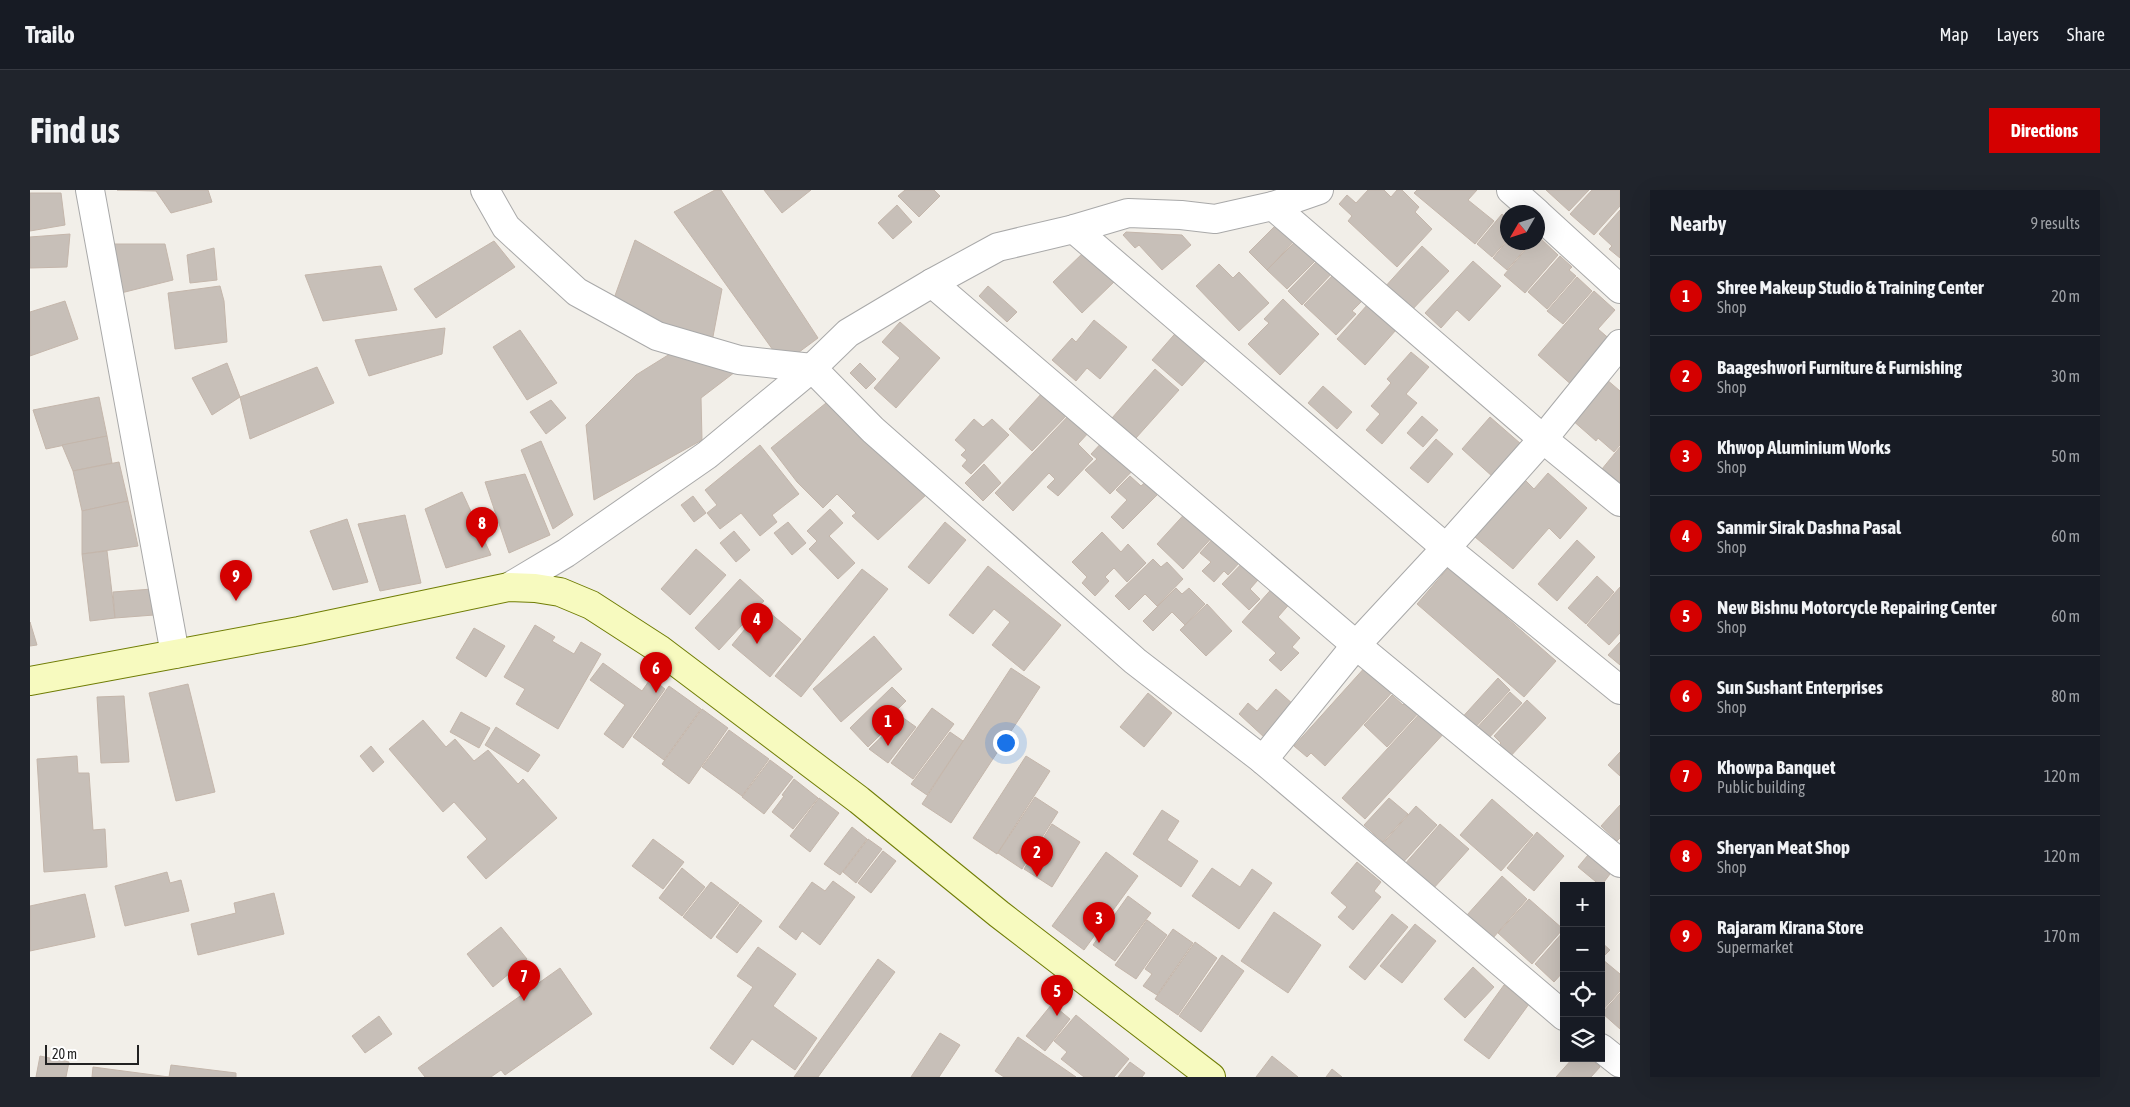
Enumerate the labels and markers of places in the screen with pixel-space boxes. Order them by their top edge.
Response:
pin: 8 [466,507,498,548]
pin: 9 [220,560,252,601]
pin: 4 [741,603,773,644]
pin: 6 [640,652,672,693]
pin: 1 [872,705,904,746]
pin: 2 [1021,836,1053,877]
pin: 3 [1083,902,1115,943]
pin: 7 [508,960,540,1001]
pin: 5 [1041,975,1073,1016]

